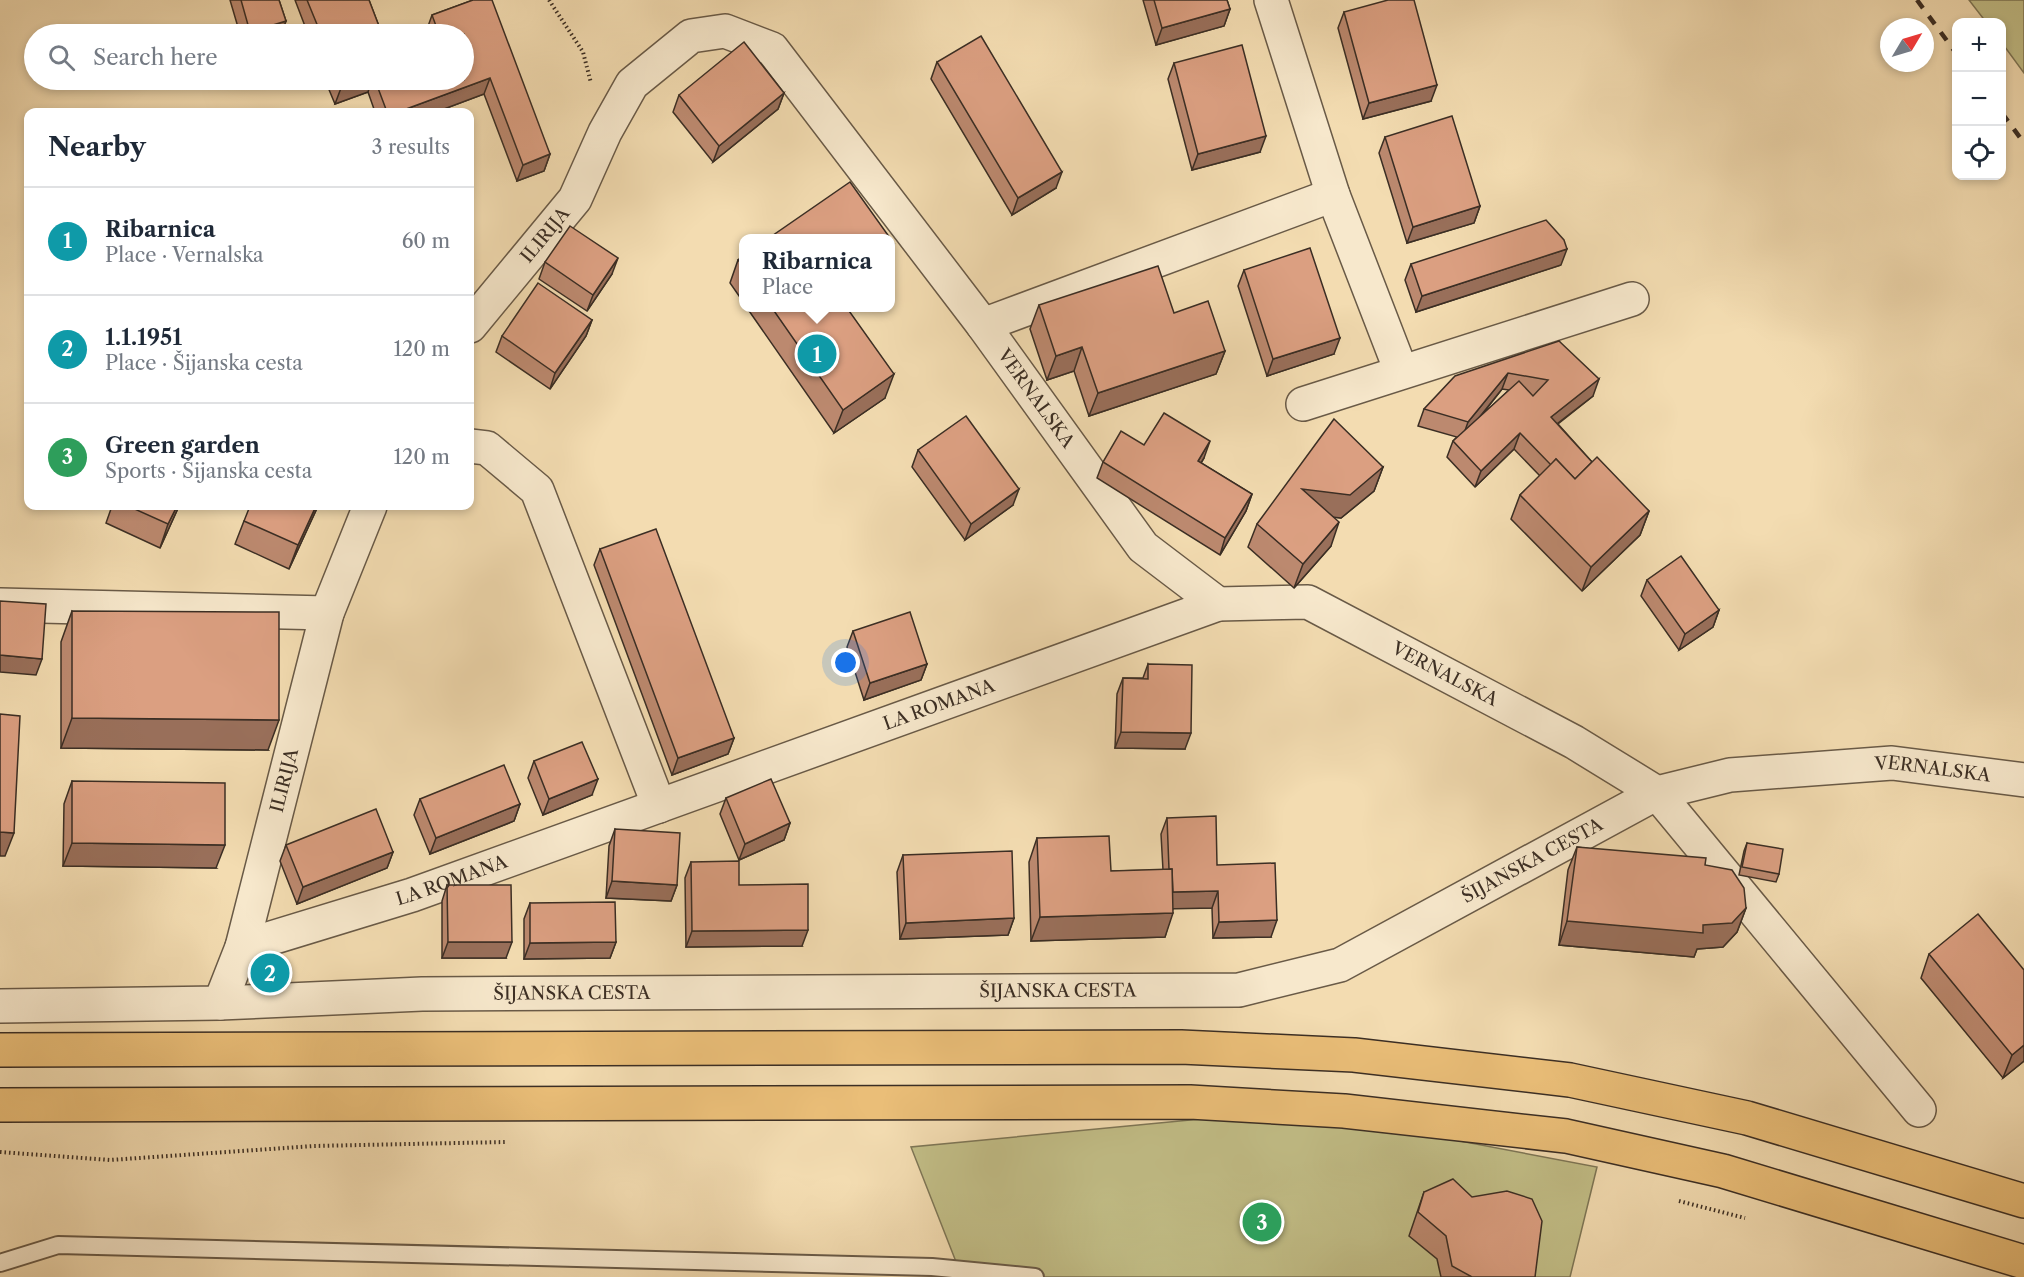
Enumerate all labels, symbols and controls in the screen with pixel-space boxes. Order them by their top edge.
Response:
north arrow [1880,18,1934,72]
map controls [1952,18,2006,180]
button: + [1952,18,2006,72]
search box [24,24,474,90]
icon: search [45,41,78,74]
text: Search here [93,44,218,71]
button: − [1952,72,2006,126]
button: locate [1952,126,2006,180]
text: Nearby [48,131,146,163]
text: 3 results [372,135,450,159]
street label: ILIRIJA [516,202,575,267]
text: Ribarnica [105,216,215,243]
text: 1 [63,229,72,253]
text: 60 m [402,229,450,253]
popup [739,234,895,312]
text: Place · Vernalska [105,243,264,267]
text: Ribarnica [762,248,872,275]
text: Place [762,275,813,299]
text: 1.1.1951 [105,324,182,351]
pin: 1 [798,332,836,376]
text: 2 [62,337,73,361]
text: 120 m [393,337,450,361]
street label: VERNALSKA [992,344,1079,453]
text: Place · Šijanska cesta [105,351,303,375]
text: Green garden [105,432,260,459]
text: 3 [62,445,73,469]
text: 120 m [393,445,450,469]
text: Sports · Šijanska cesta [105,459,312,483]
street label: VERNALSKA [1387,637,1502,711]
your location [831,648,860,677]
street label: LA ROMANA [880,674,998,735]
street label: ILIRIJA [266,746,303,815]
street label: VERNALSKA [1873,752,1993,787]
street label: ŠIJANSKA CESTA [1457,813,1607,908]
street label: LA ROMANA [393,850,511,910]
pin: 2 [250,950,290,996]
street label: ŠIJANSKA CESTA [979,978,1137,1002]
street label: ŠIJANSKA CESTA [493,981,651,1005]
pin: 3 [1242,1200,1282,1244]

